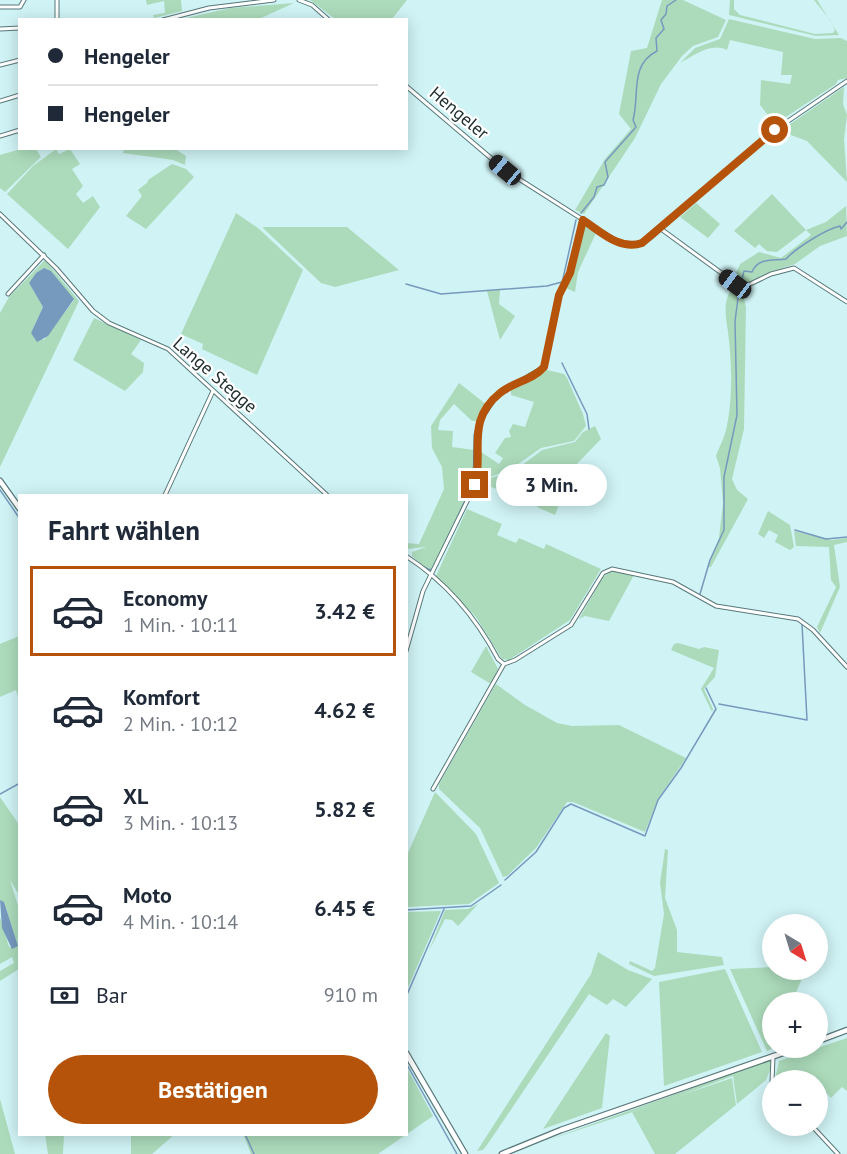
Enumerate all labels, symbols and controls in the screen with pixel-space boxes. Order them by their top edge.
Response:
text: Hengeler [84,42,170,70]
street label: Hengeler [425,81,494,144]
text: Hengeler [84,100,170,128]
route start [761,116,788,143]
car [485,152,525,188]
car [715,266,755,302]
street label: Lange Stegge [168,332,262,417]
callout: 3 Min. [496,464,607,506]
route end [461,471,488,498]
text: 3 Min. [525,472,578,498]
text: Fahrt wählen [48,513,200,547]
icon: car [51,584,105,638]
text: Economy [123,584,207,612]
text: 3.42 € [314,597,375,625]
text: 1 Min. · 10:11 [123,612,238,638]
icon: car [51,683,105,737]
text: Komfort [123,683,200,711]
text: 4.62 € [314,696,375,724]
text: 2 Min. · 10:12 [123,711,238,737]
icon: car [51,782,105,836]
text: XL [123,782,148,810]
text: 5.82 € [314,795,375,823]
text: 3 Min. · 10:13 [123,810,238,836]
icon: car [51,881,105,935]
text: Moto [123,881,172,909]
text: 6.45 € [314,894,375,922]
text: 4 Min. · 10:14 [123,909,238,935]
north arrow [762,914,828,980]
map controls [762,914,828,1136]
icon: cash [48,979,81,1012]
text: Bar [96,981,127,1009]
text: 910 m [324,982,378,1008]
button: + [762,992,828,1058]
button: Bestätigen [48,1055,378,1124]
button: − [762,1070,828,1136]

